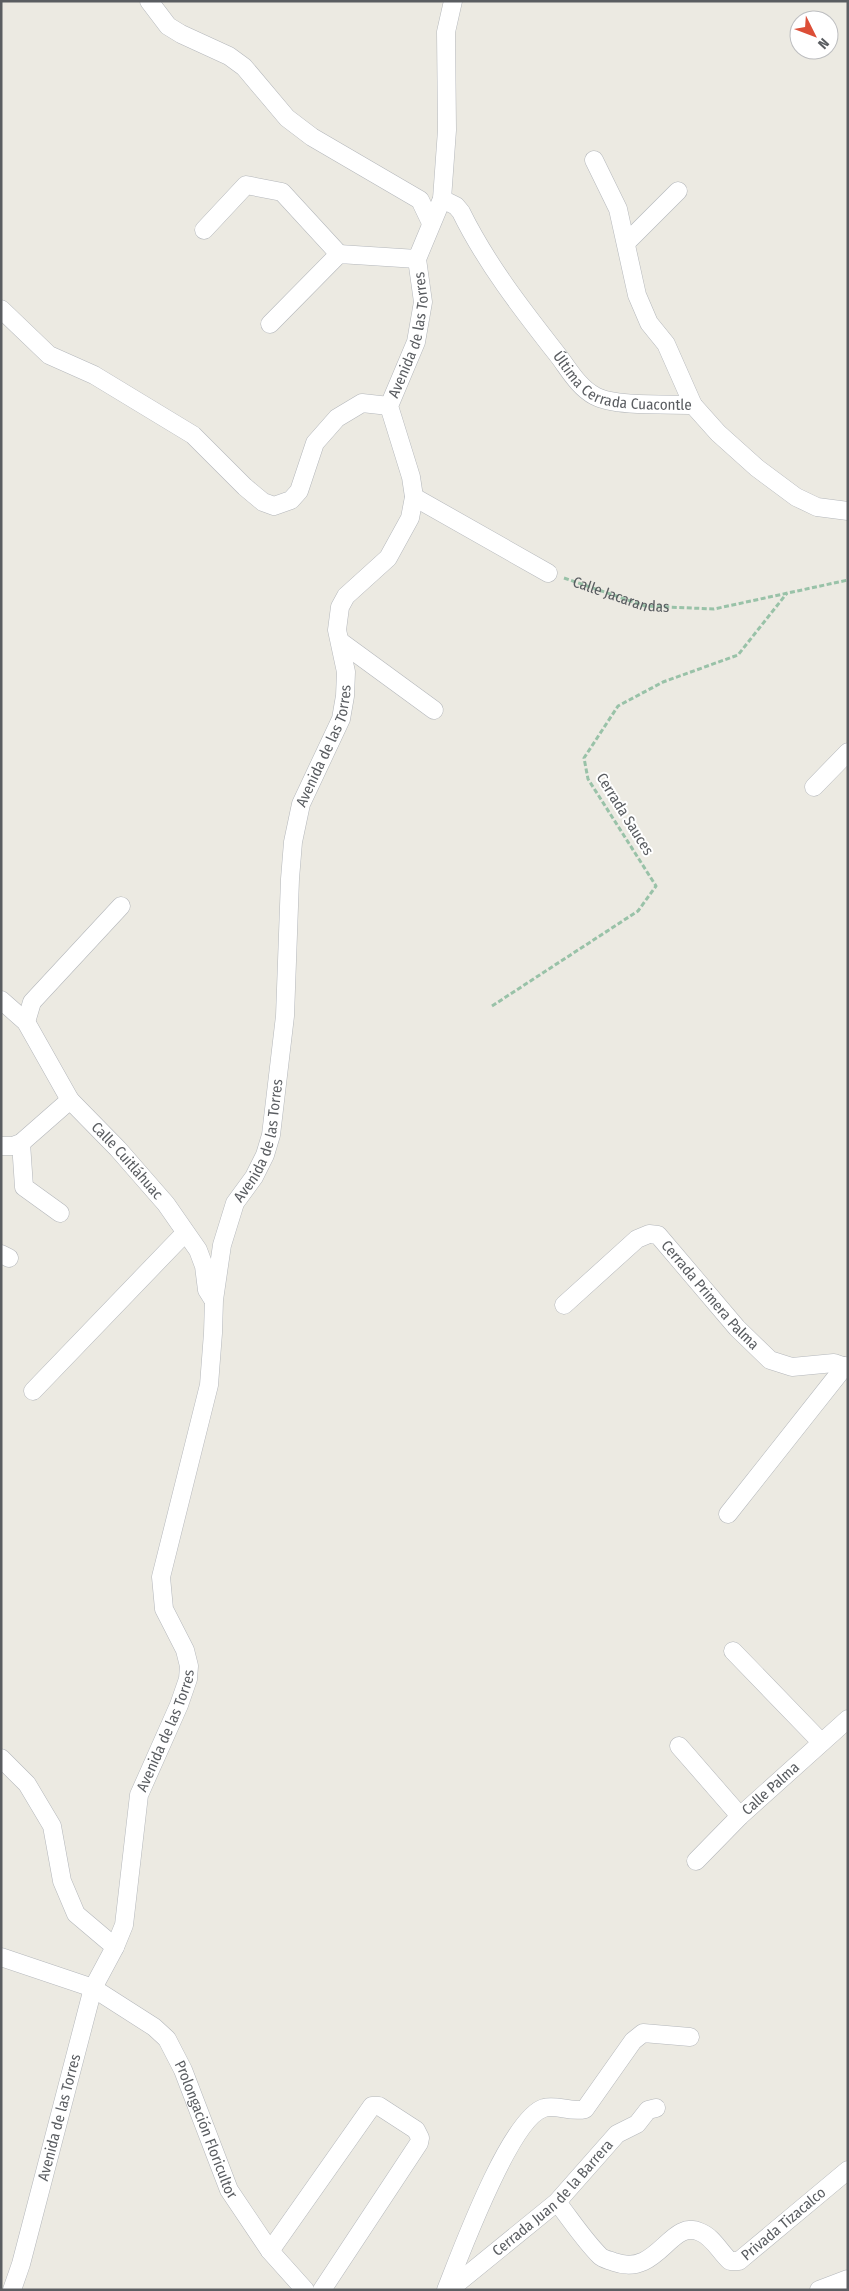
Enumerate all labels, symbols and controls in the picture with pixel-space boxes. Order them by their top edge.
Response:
north arrow [789,10,839,60]
text: N [814,35,832,52]
street label: Avenida de las Torres [384,271,432,401]
street label: Última Cerrada Cuacontle [549,348,692,414]
street label: Calle Jacarandas [570,573,670,616]
street label: Avenida de las Torres [292,684,354,810]
street label: Cerrada Sauces [593,770,657,858]
street label: Avenida de las Torres [230,1078,287,1206]
street label: Calle Cuitláhuac [88,1118,167,1203]
street label: Cerrada Primera Palma [657,1237,763,1353]
street label: Avenida de las Torres [133,1669,198,1794]
street label: Calle Palma [738,1758,803,1819]
street label: Avenida de las Torres [34,2052,84,2183]
street label: Prolongación Floricultor [171,2057,242,2203]
street label: Cerrada Juan de la Barrera [489,2136,617,2260]
street label: Privada Tizacalco [738,2183,830,2264]

